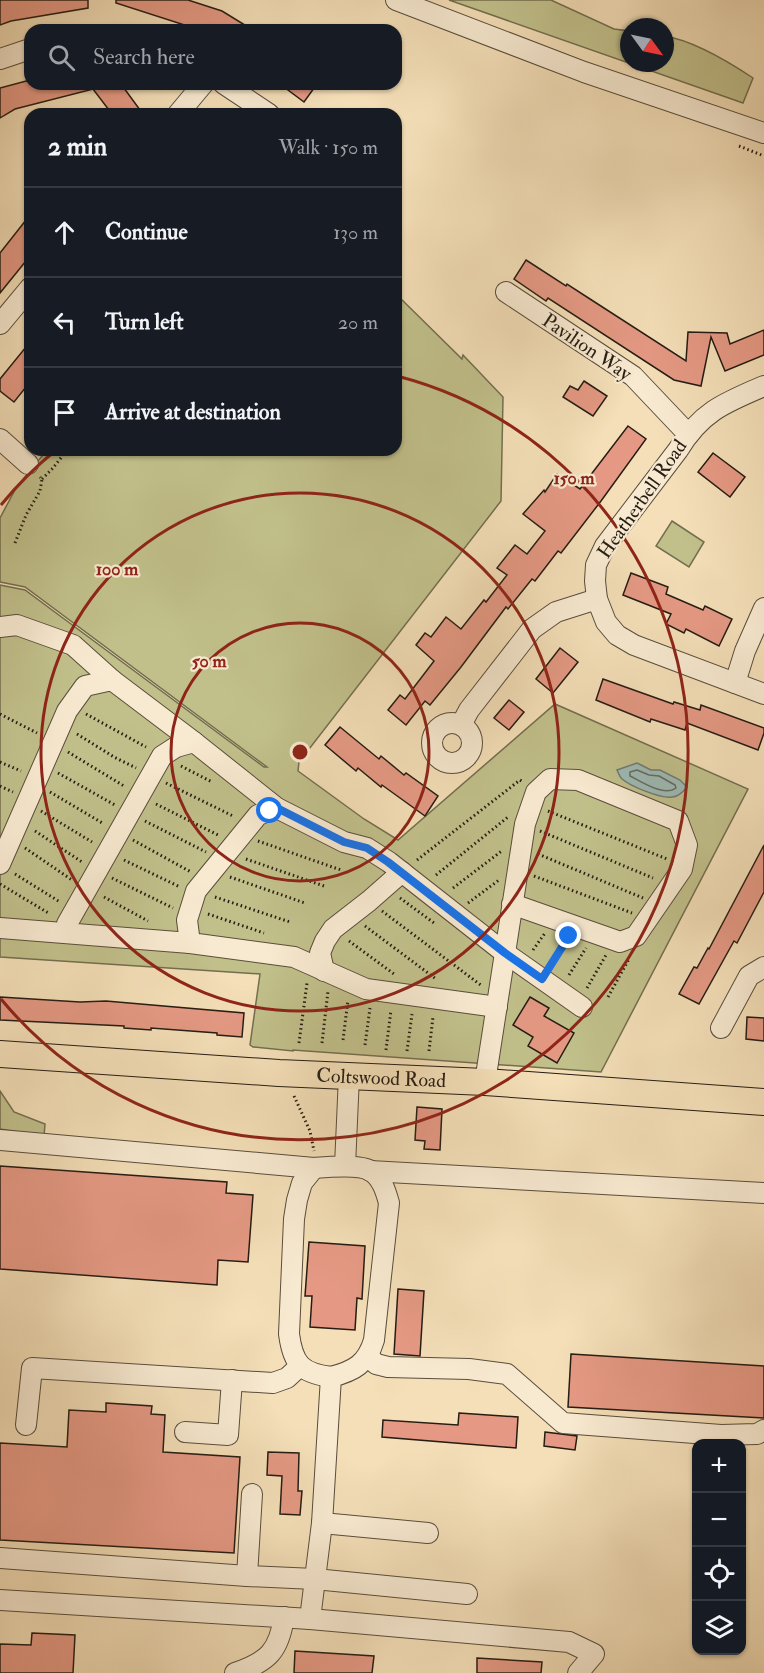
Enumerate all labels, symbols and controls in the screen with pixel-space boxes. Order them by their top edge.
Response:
north arrow [620,18,674,72]
search box [24,24,402,90]
icon: search [45,41,78,74]
text: Search here [93,43,195,71]
text: 2 min [48,131,107,163]
text: Walk · 150 m [278,135,378,160]
icon: ahead [48,216,81,249]
text: Continue [105,218,188,246]
text: 130 m [333,220,378,245]
icon: left [48,306,81,339]
text: Turn left [105,308,184,336]
street label: Pavilion Way [537,308,638,387]
text: 20 m [338,310,378,335]
icon: arrive [48,396,81,429]
text: Arrive at destination [105,398,281,426]
street label: Heatherbell Road [592,434,692,564]
text: 150 m [553,467,596,490]
text: 100 m [96,558,139,581]
text: 50 m [192,650,227,673]
centre of rings [290,742,310,762]
route start [256,797,282,823]
route end [555,922,581,948]
street label: Coltswood Road [316,1062,447,1093]
map controls [692,1439,746,1655]
button: + [692,1439,746,1493]
button: − [692,1493,746,1547]
button: locate [692,1547,746,1601]
button: layers [692,1601,746,1655]

